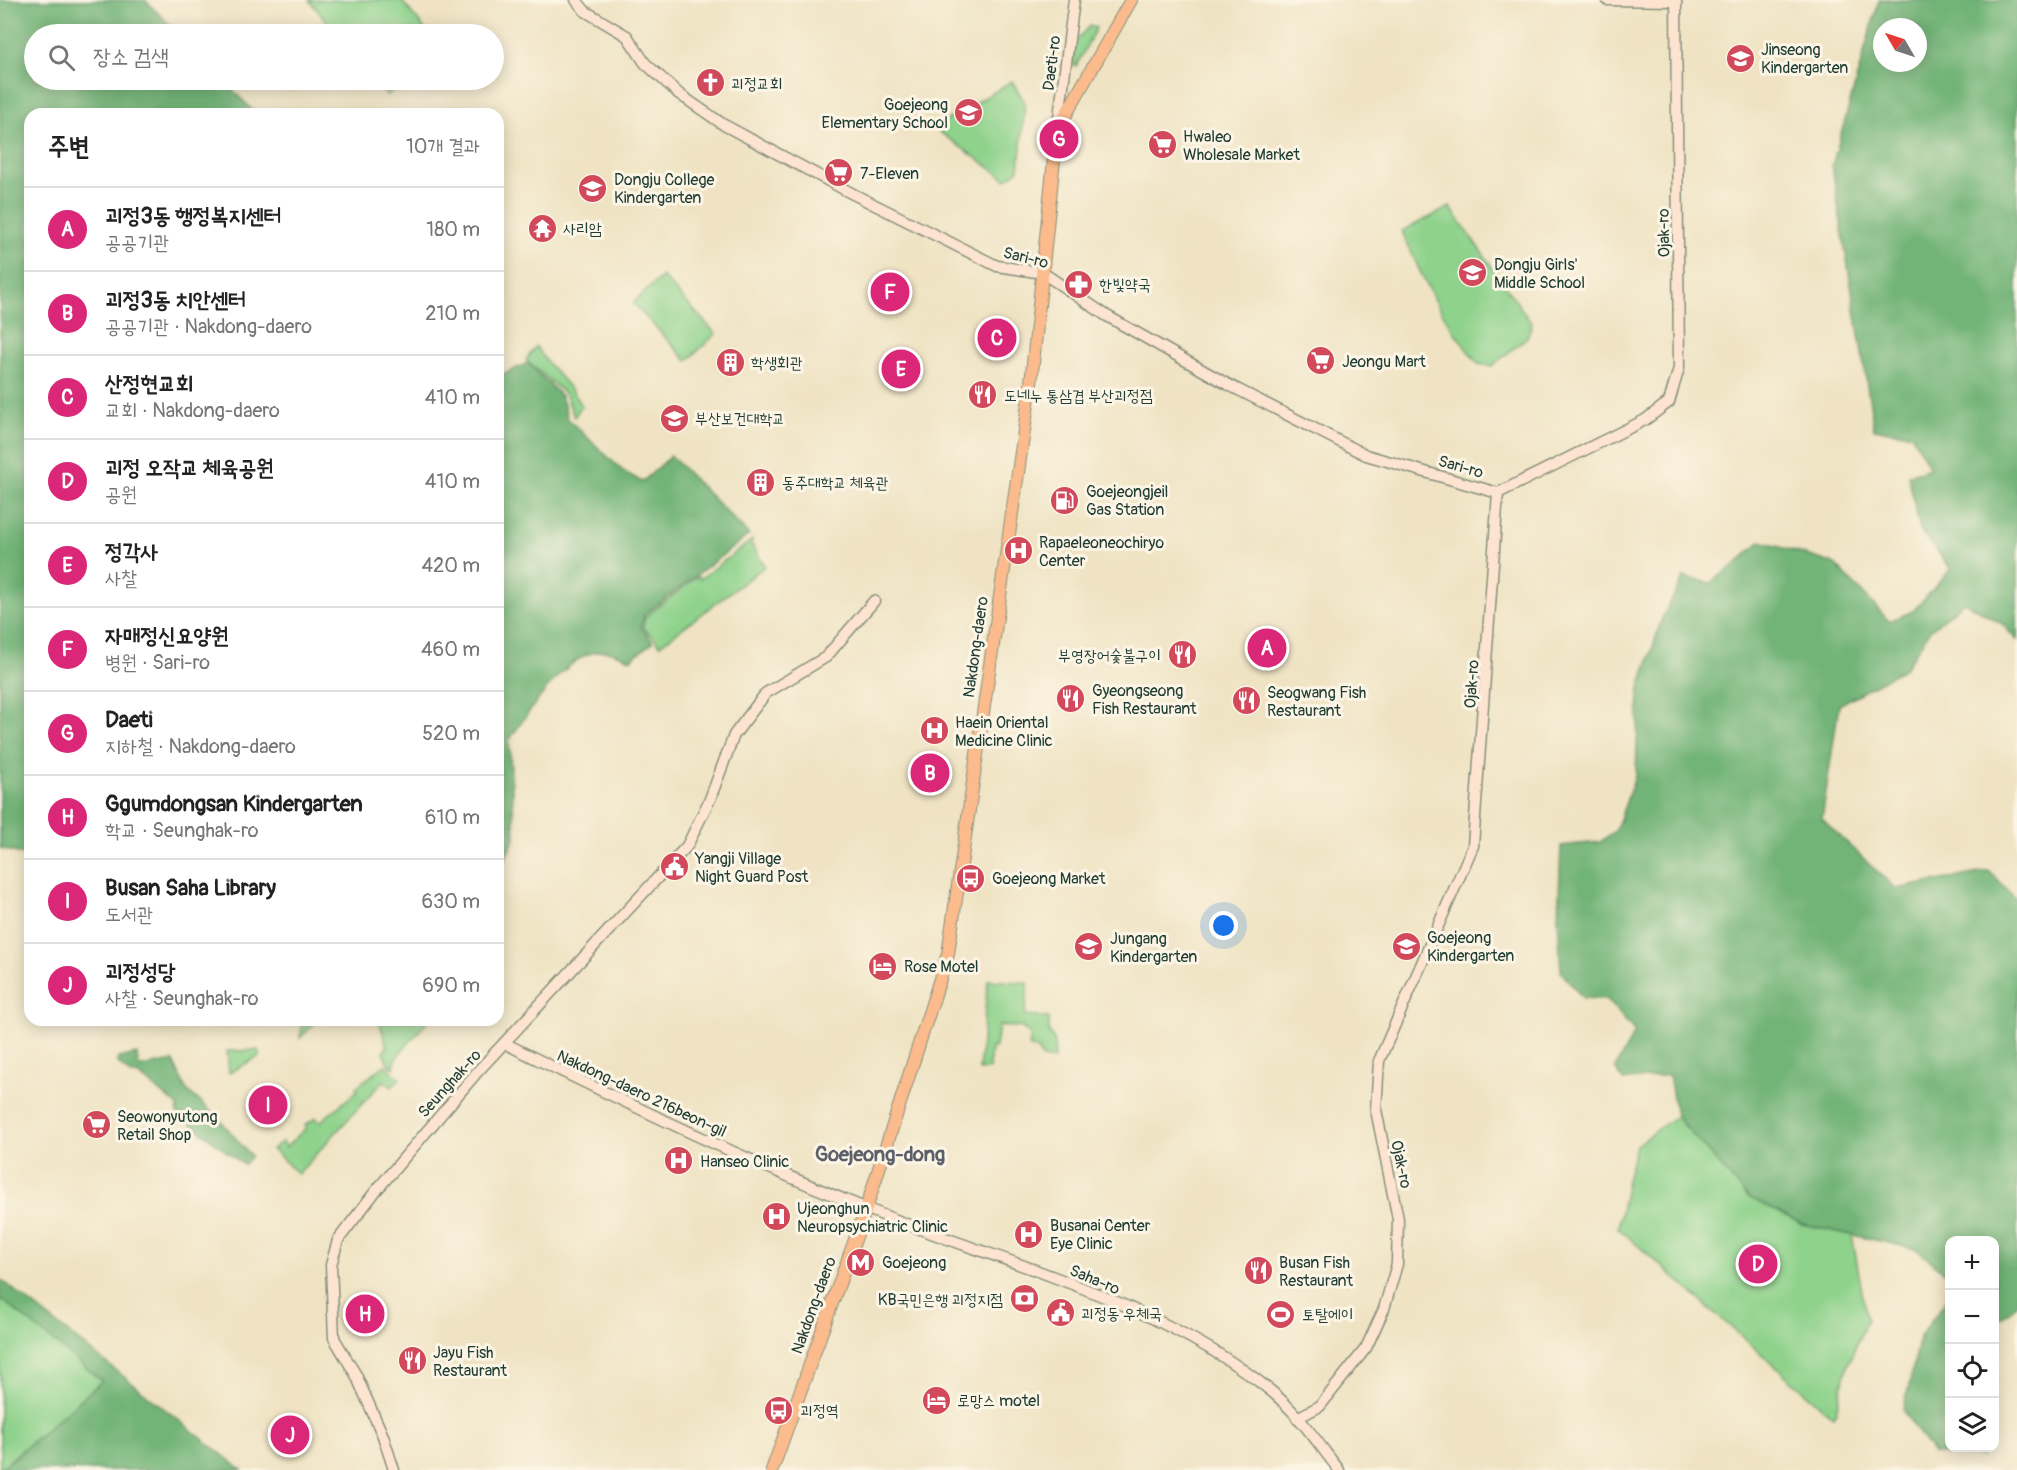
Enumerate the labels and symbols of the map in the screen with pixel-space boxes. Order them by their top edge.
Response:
north arrow [1873,18,1927,72]
street label: Daeti-ro [1039,34,1065,92]
place label: Jinseong Kindergarten [1761,40,1848,78]
school or university icon: Jinseong Kindergarten [1724,42,1756,74]
church icon: 괴정교회 [694,67,726,99]
place label: 괴정교회 [731,74,783,94]
place label: Goejeong Elementary School [822,95,948,133]
school or university icon: Goejeong Elementary School [953,97,985,129]
pin: G [1040,116,1078,162]
place label: Hwaleo Wholesale Market [1183,127,1300,165]
supermarket icon: Hwaleo Wholesale Market [1146,129,1178,161]
supermarket icon: 7-Eleven [823,157,855,189]
place label: 7-Eleven [860,164,919,184]
place label: Dongju College Kindergarten [614,170,714,208]
school or university icon: Dongju College Kindergarten [577,172,609,204]
street label: Ojak-ro [1654,208,1674,258]
temple icon: 사리암 [526,212,558,244]
place label: 사리암 [563,219,602,239]
street label: Sari-ro [1001,243,1051,273]
place label: Dongju Girls' Middle School [1494,255,1585,293]
school or university icon: Dongju Girls' Middle School [1457,257,1489,289]
pharmacy icon: 한빛약국 [1062,268,1094,300]
pin: F [870,270,910,314]
place label: 한빛약국 [1099,275,1151,295]
pin: C [978,316,1016,360]
supermarket icon: Jeongu Mart [1305,345,1337,377]
building icon: 학생회관 [714,346,746,378]
pin: E [882,346,920,392]
place label: Jeongu Mart [1342,352,1426,372]
place label: 학생회관 [751,353,803,373]
restaurant icon: 도네누 통삼겹 부산괴정점 [967,379,999,411]
place label: 도네누 통삼겹 부산괴정점 [1004,386,1153,406]
school or university icon: 부산보건대학교 [658,402,690,434]
place label: 부산보건대학교 [695,409,785,429]
street label: Sari-ro [1436,451,1486,483]
building icon: 동주대학교 체육관 [745,466,777,498]
place label: 동주대학교 체육관 [782,473,889,493]
place label: Goejeongjeil Gas Station [1086,482,1168,520]
fuel station icon: Goejeongjeil Gas Station [1049,484,1081,516]
place label: Rapaeleoneochiryo Center [1039,533,1164,571]
hospital icon: Rapaeleoneochiryo Center [1002,535,1034,567]
street label: Nakdong-daero [959,595,993,699]
pin: A [1248,626,1286,670]
restaurant icon: 부영장어숯불구이 [1166,639,1198,671]
place label: 부영장어숯불구이 [1058,646,1161,666]
street label: Ojak-ro [1460,659,1484,709]
place label: Gyeongseong Fish Restaurant [1092,681,1197,719]
restaurant icon: Gyeongseong Fish Restaurant [1055,683,1087,715]
place label: Seogwang Fish Restaurant [1267,683,1366,721]
restaurant icon: Seogwang Fish Restaurant [1230,685,1262,717]
place label: Haein Oriental Medicine Clinic [955,713,1053,751]
hospital icon: Haein Oriental Medicine Clinic [918,715,950,747]
pin: B [910,750,950,796]
place label: Yangji Village Night Guard Post [694,849,809,887]
public building icon: Yangji Village Night Guard Post [658,851,690,883]
bus stop icon: Goejeong Market [955,862,987,894]
place label: Goejeong Market [992,869,1106,889]
your location [1209,911,1238,940]
place label: Goejeong Kindergarten [1427,928,1514,966]
place label: Jungang Kindergarten [1110,929,1197,967]
school or university icon: Goejeong Kindergarten [1390,930,1422,962]
school or university icon: Jungang Kindergarten [1073,931,1105,963]
hotel icon: Rose Motel [867,950,899,982]
place label: Rose Motel [904,957,979,977]
street label: Seunghak-ro [414,1045,486,1122]
street label: Nakdong-daero 216beon-gil [554,1046,730,1142]
pin: I [248,1082,288,1128]
place label: Seowonyutong Retail Shop [117,1107,217,1145]
supermarket icon: Seowonyutong Retail Shop [80,1109,112,1141]
street label: Ojak-ro [1386,1138,1416,1191]
district label: Goejeong-dong [815,1142,945,1167]
hospital icon: Hanseo Clinic [663,1145,695,1177]
place label: Hanseo Clinic [700,1152,789,1172]
place label: Ujeonghun Neuropsychiatric Clinic [797,1199,948,1237]
hospital icon: Ujeonghun Neuropsychiatric Clinic [760,1201,792,1233]
place label: Busanai Center Eye Clinic [1050,1216,1151,1254]
hospital icon: Busanai Center Eye Clinic [1013,1218,1045,1250]
pin: D [1738,1242,1778,1286]
metro station icon: Goejeong [845,1246,877,1278]
place label: Goejeong [882,1253,946,1273]
place label: Busan Fish Restaurant [1279,1253,1353,1291]
street label: Nakdong-daero [787,1254,841,1357]
restaurant icon: Busan Fish Restaurant [1242,1255,1274,1287]
street label: Saha-ro [1067,1260,1123,1300]
bank icon: KB국민은행 괴정지점 [1008,1283,1040,1315]
place label: KB국민은행 괴정지점 [878,1290,1003,1310]
pin: H [346,1292,385,1336]
public building icon: 괴정동 우체국 [1044,1297,1076,1329]
sports icon: 토탈에이 [1265,1298,1297,1330]
place label: 괴정동 우체국 [1081,1304,1162,1324]
place label: 토탈에이 [1302,1305,1354,1325]
place label: Jayu Fish Restaurant [433,1343,507,1381]
restaurant icon: Jayu Fish Restaurant [396,1345,428,1377]
hotel icon: 로망스 motel [920,1384,952,1416]
place label: 로망스 motel [957,1391,1040,1411]
bus stop icon: 괴정역 [763,1394,795,1426]
place label: 괴정역 [800,1401,839,1421]
pin: J [270,1412,310,1458]

